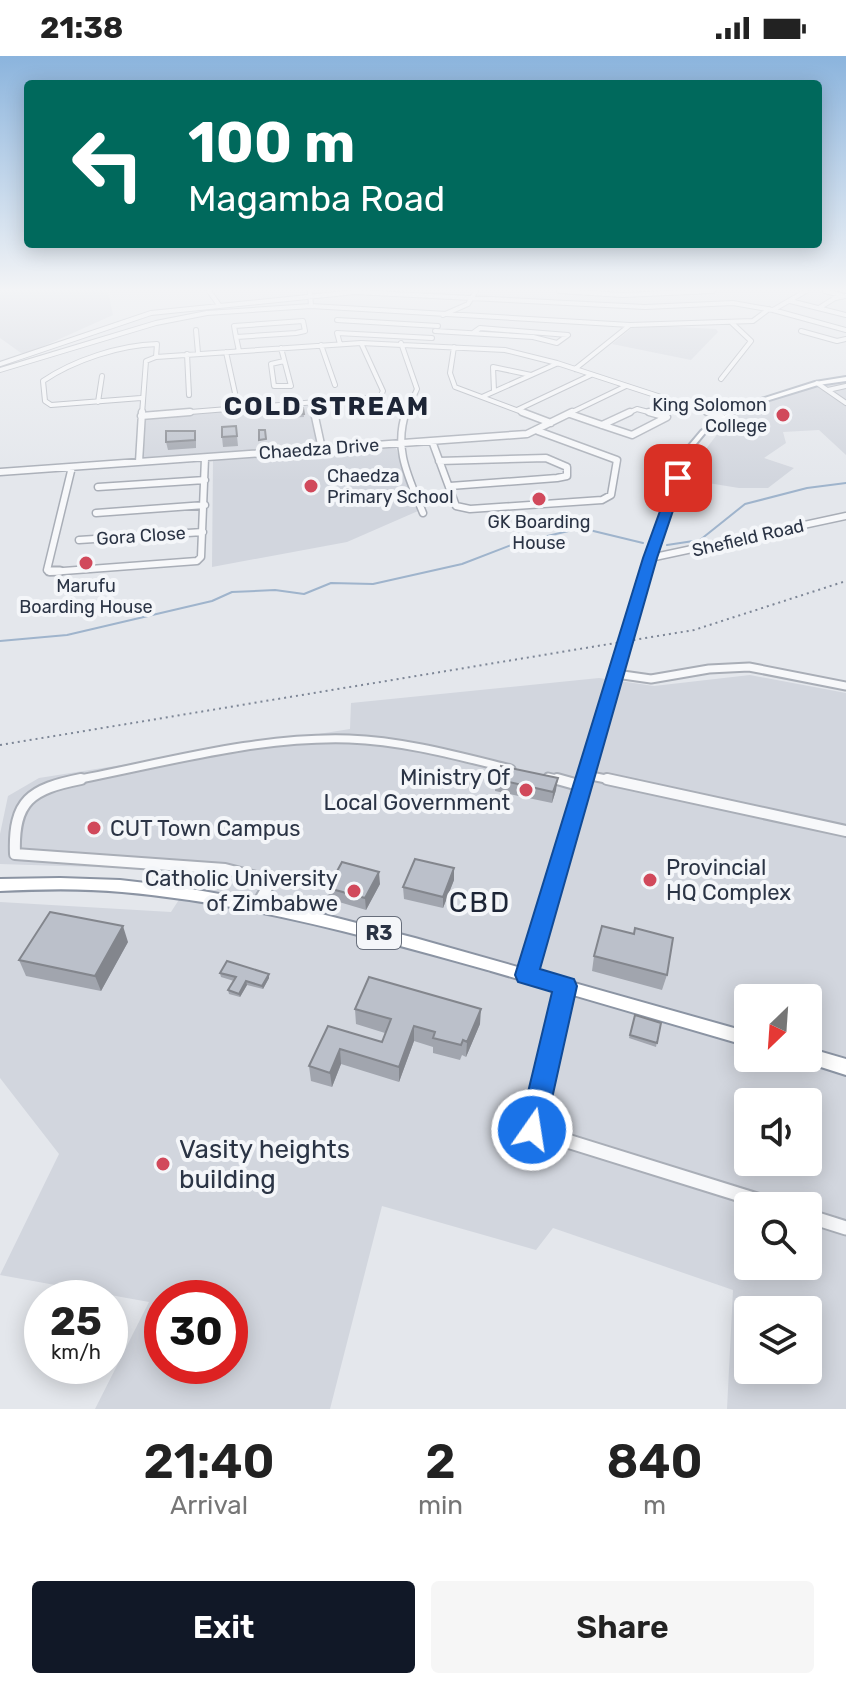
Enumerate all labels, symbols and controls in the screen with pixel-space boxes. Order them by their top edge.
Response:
text: 21:38 [40,10,123,46]
text: 100 m [188,110,355,176]
icon: left [56,112,160,216]
text: Magamba Road [188,177,445,220]
district label: COLD STREAM [224,391,430,422]
place label: King Solomon College [652,394,767,437]
marker: King Solomon College [774,406,792,424]
street label: Chaedza Drive [258,434,380,464]
pin [644,444,712,512]
icon: arrive [656,456,700,500]
place label: Chaedza Primary School [327,465,454,508]
marker: Chaedza Primary School [302,477,320,495]
marker: GK Boarding House [530,490,548,508]
place label: GK Boarding House [488,511,590,554]
street label: Shefield Road [690,514,806,562]
street label: Gora Close [96,522,186,550]
marker: Marufu Boarding House [77,554,95,572]
place label: Marufu Boarding House [19,575,153,618]
place label: Ministry Of Local Government [324,764,511,816]
marker: Ministry Of Local Government [517,781,535,799]
place label: CUT Town Campus [110,815,300,842]
marker: CUT Town Campus [85,819,103,837]
place label: Provincial HQ Complex [666,854,791,906]
place label: Catholic University of Zimbabwe [145,865,338,917]
marker: Provincial HQ Complex [641,871,659,889]
marker: Catholic University of Zimbabwe [345,882,363,900]
district label: CBD [449,886,511,919]
road number: R3 [357,917,401,949]
north arrow [734,984,822,1072]
map controls [734,984,822,1384]
position arrow [490,1088,574,1172]
button: sound [734,1088,822,1176]
place label: Vasity heights building [179,1134,350,1195]
marker: Vasity heights building [154,1155,172,1173]
button: search [734,1192,822,1280]
speed limit sign: 30 [144,1280,248,1384]
button: layers [734,1296,822,1384]
text: 25 [50,1298,102,1345]
text: km/h [51,1340,101,1364]
text: 21:40 [143,1433,275,1490]
text: 2 [425,1433,456,1490]
text: 840 [606,1433,703,1490]
text: Arrival [170,1490,248,1521]
text: min [418,1490,463,1521]
text: m [643,1490,666,1521]
button: Exit [32,1581,415,1673]
button: Share [431,1581,814,1673]

